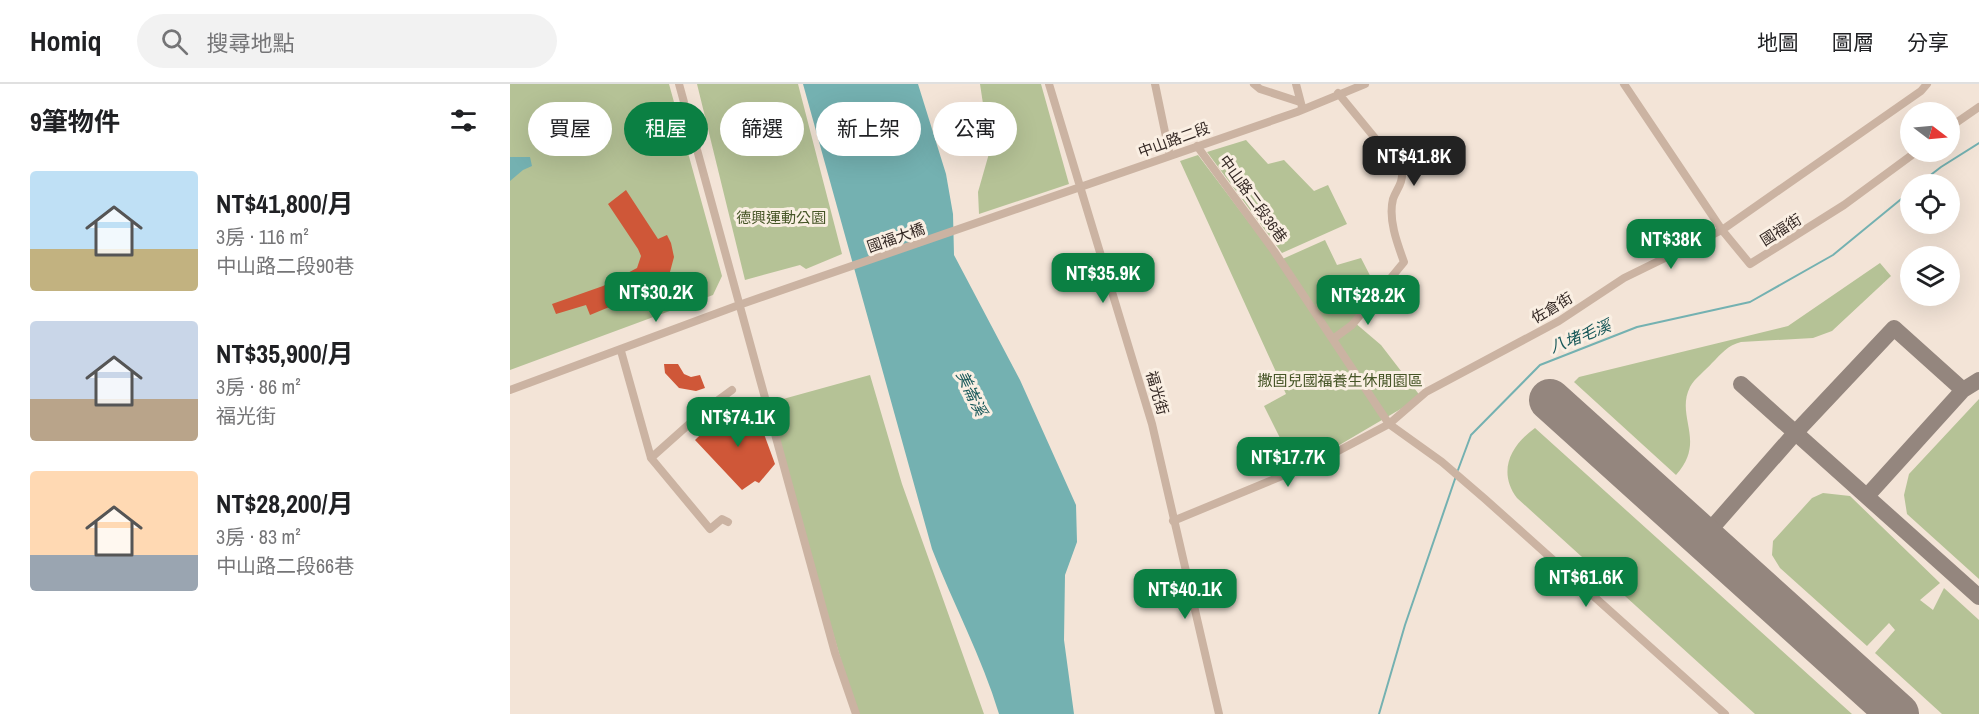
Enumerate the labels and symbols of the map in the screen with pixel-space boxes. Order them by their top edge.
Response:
north arrow [1900,102,1960,162]
street label: 中山路二段 [1135,117,1213,162]
pin: NT$41.8K [1352,136,1476,187]
street label: 中山路二段36巷 [1214,151,1292,247]
park label: 德興運動公園 [736,207,826,228]
street label: 國福街 [1756,209,1805,250]
street label: 國福大橋 [864,218,928,257]
pin: NT$38K [1622,219,1720,270]
pin: NT$35.9K [1041,253,1165,304]
pin: NT$30.2K [594,272,718,323]
pin: NT$28.2K [1306,275,1430,326]
street label: 佐倉街 [1527,287,1576,328]
water label: 八堵毛溪 [1546,314,1616,358]
water label: 美崙溪 [952,367,993,421]
street label: 福光街 [1141,368,1174,417]
park label: 撒固兒國福養生休閒園區 [1257,370,1423,391]
pin: NT$74.1K [676,397,800,448]
pin: NT$17.7K [1226,437,1350,488]
pin: NT$61.6K [1524,557,1648,608]
pin: NT$40.1K [1123,569,1247,620]

